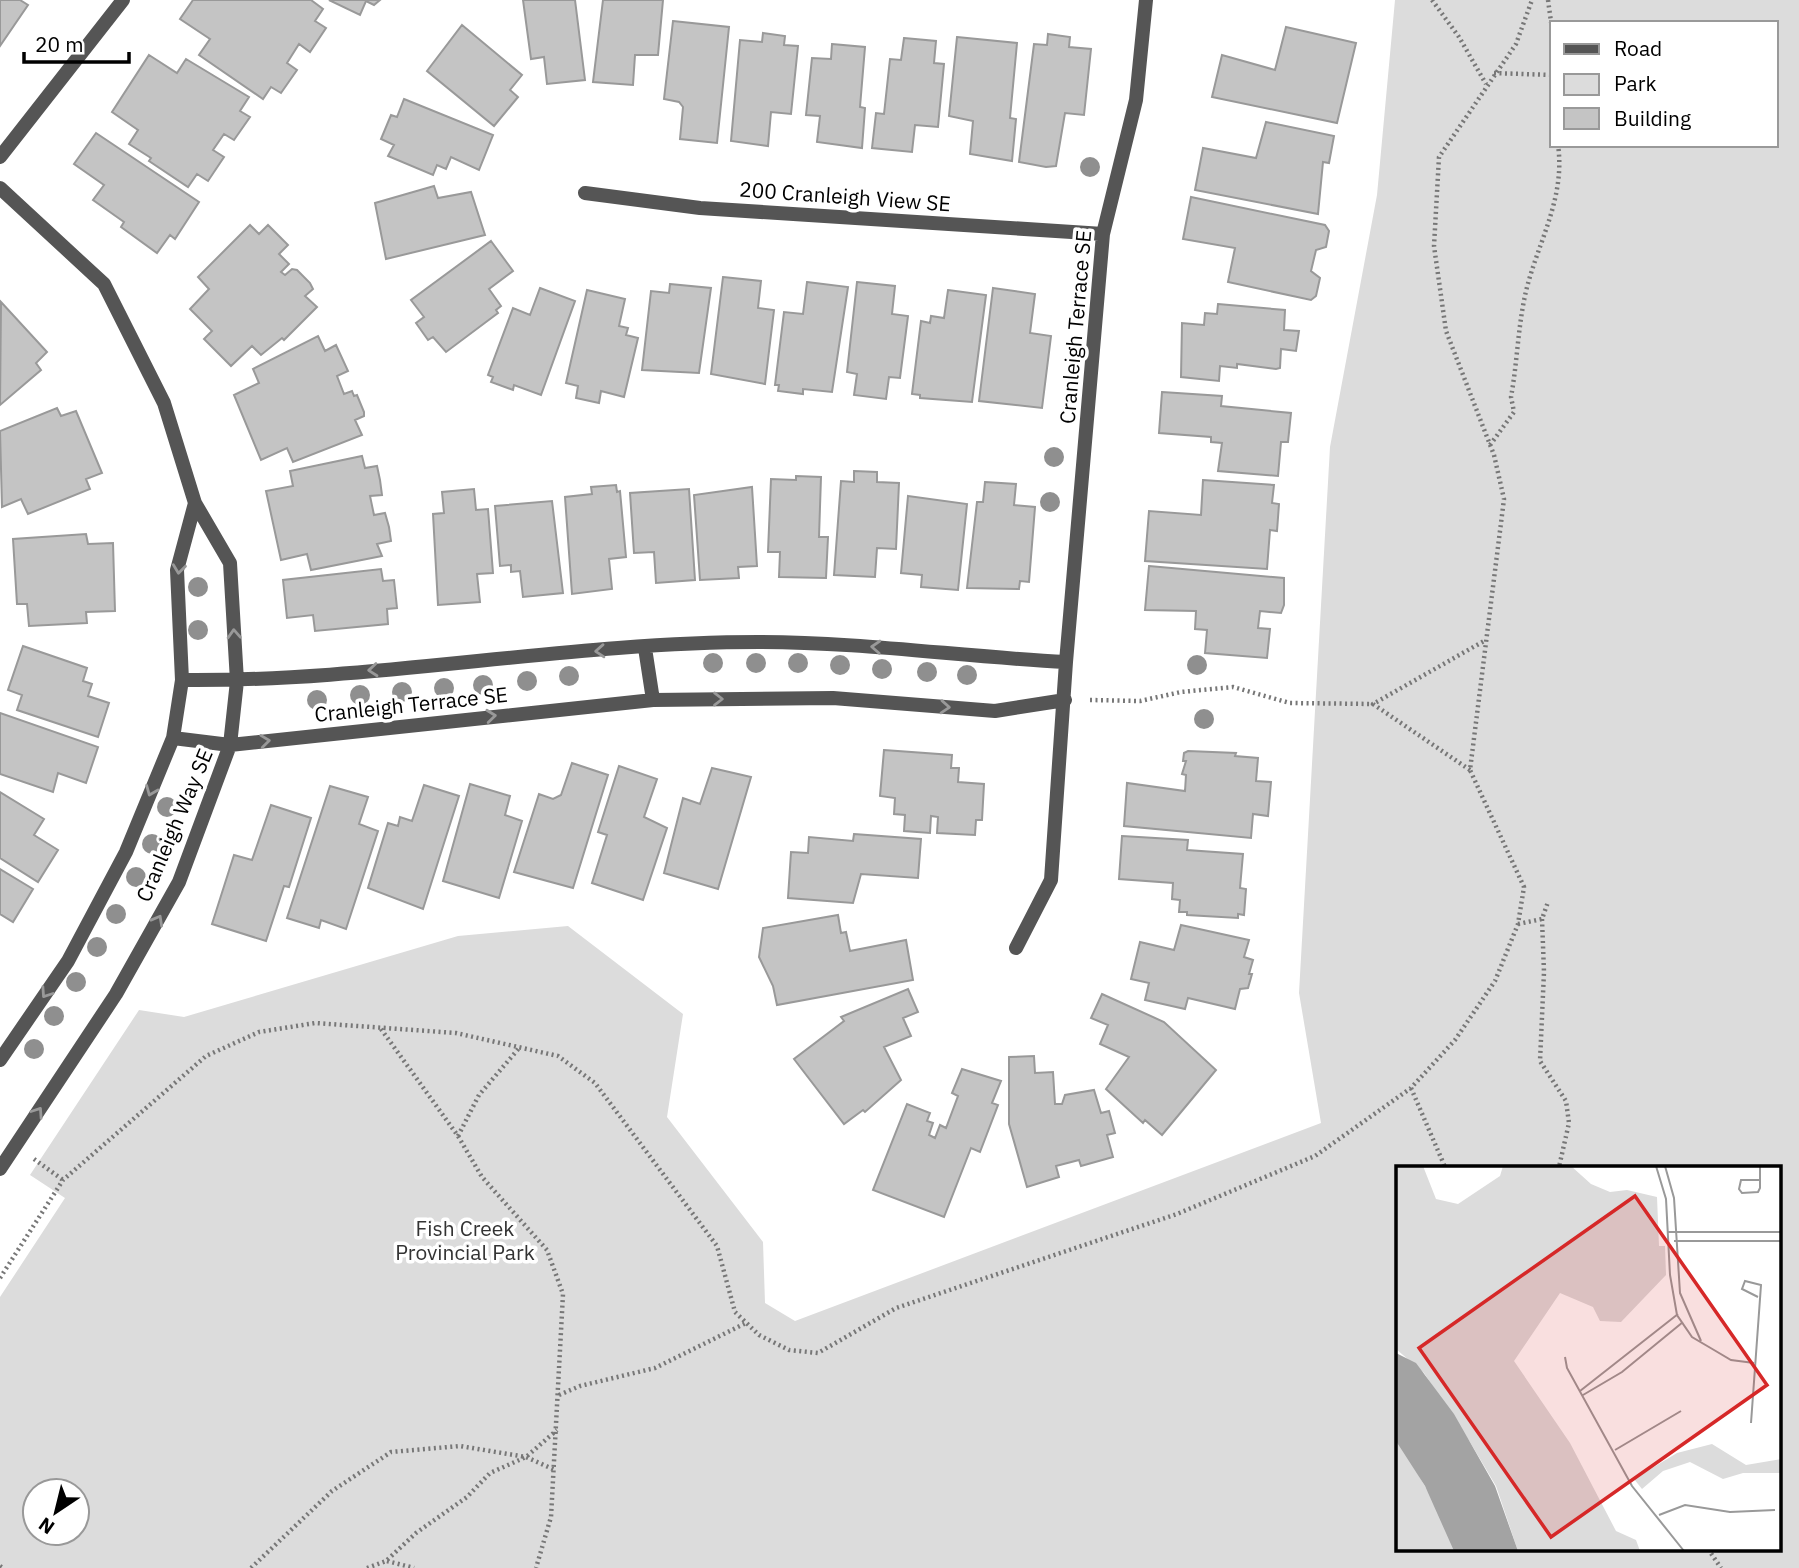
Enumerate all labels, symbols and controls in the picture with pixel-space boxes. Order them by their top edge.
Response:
scale bar [24,21,130,65]
legend [1550,21,1778,147]
text: 20 m [35,30,84,58]
text: Road [1614,34,1662,62]
text: Park [1614,69,1657,97]
text: Building [1614,104,1691,132]
street label: 200 Cranleigh View SE [738,175,952,217]
street label: Cranleigh Terrace SE [1053,229,1097,425]
one-way arrow [171,563,186,575]
one-way arrow [227,628,242,639]
one-way arrow [870,640,881,655]
one-way arrow [594,643,605,658]
one-way arrow [367,662,378,677]
street label: Cranleigh Terrace SE [313,680,509,728]
one-way arrow [713,691,723,707]
one-way arrow [940,699,951,714]
one-way arrow [486,709,497,724]
one-way arrow [259,733,271,748]
street label: Cranleigh Way SE [129,744,219,906]
one-way arrow [145,784,159,797]
one-way arrow [150,914,163,927]
one-way arrow [42,985,54,998]
one-way arrow [29,1107,42,1120]
inset map [1396,1166,1782,1550]
park label: Fish Creek Provincial Park [395,1214,535,1266]
north arrow [21,1477,91,1547]
text: N [34,1512,59,1540]

